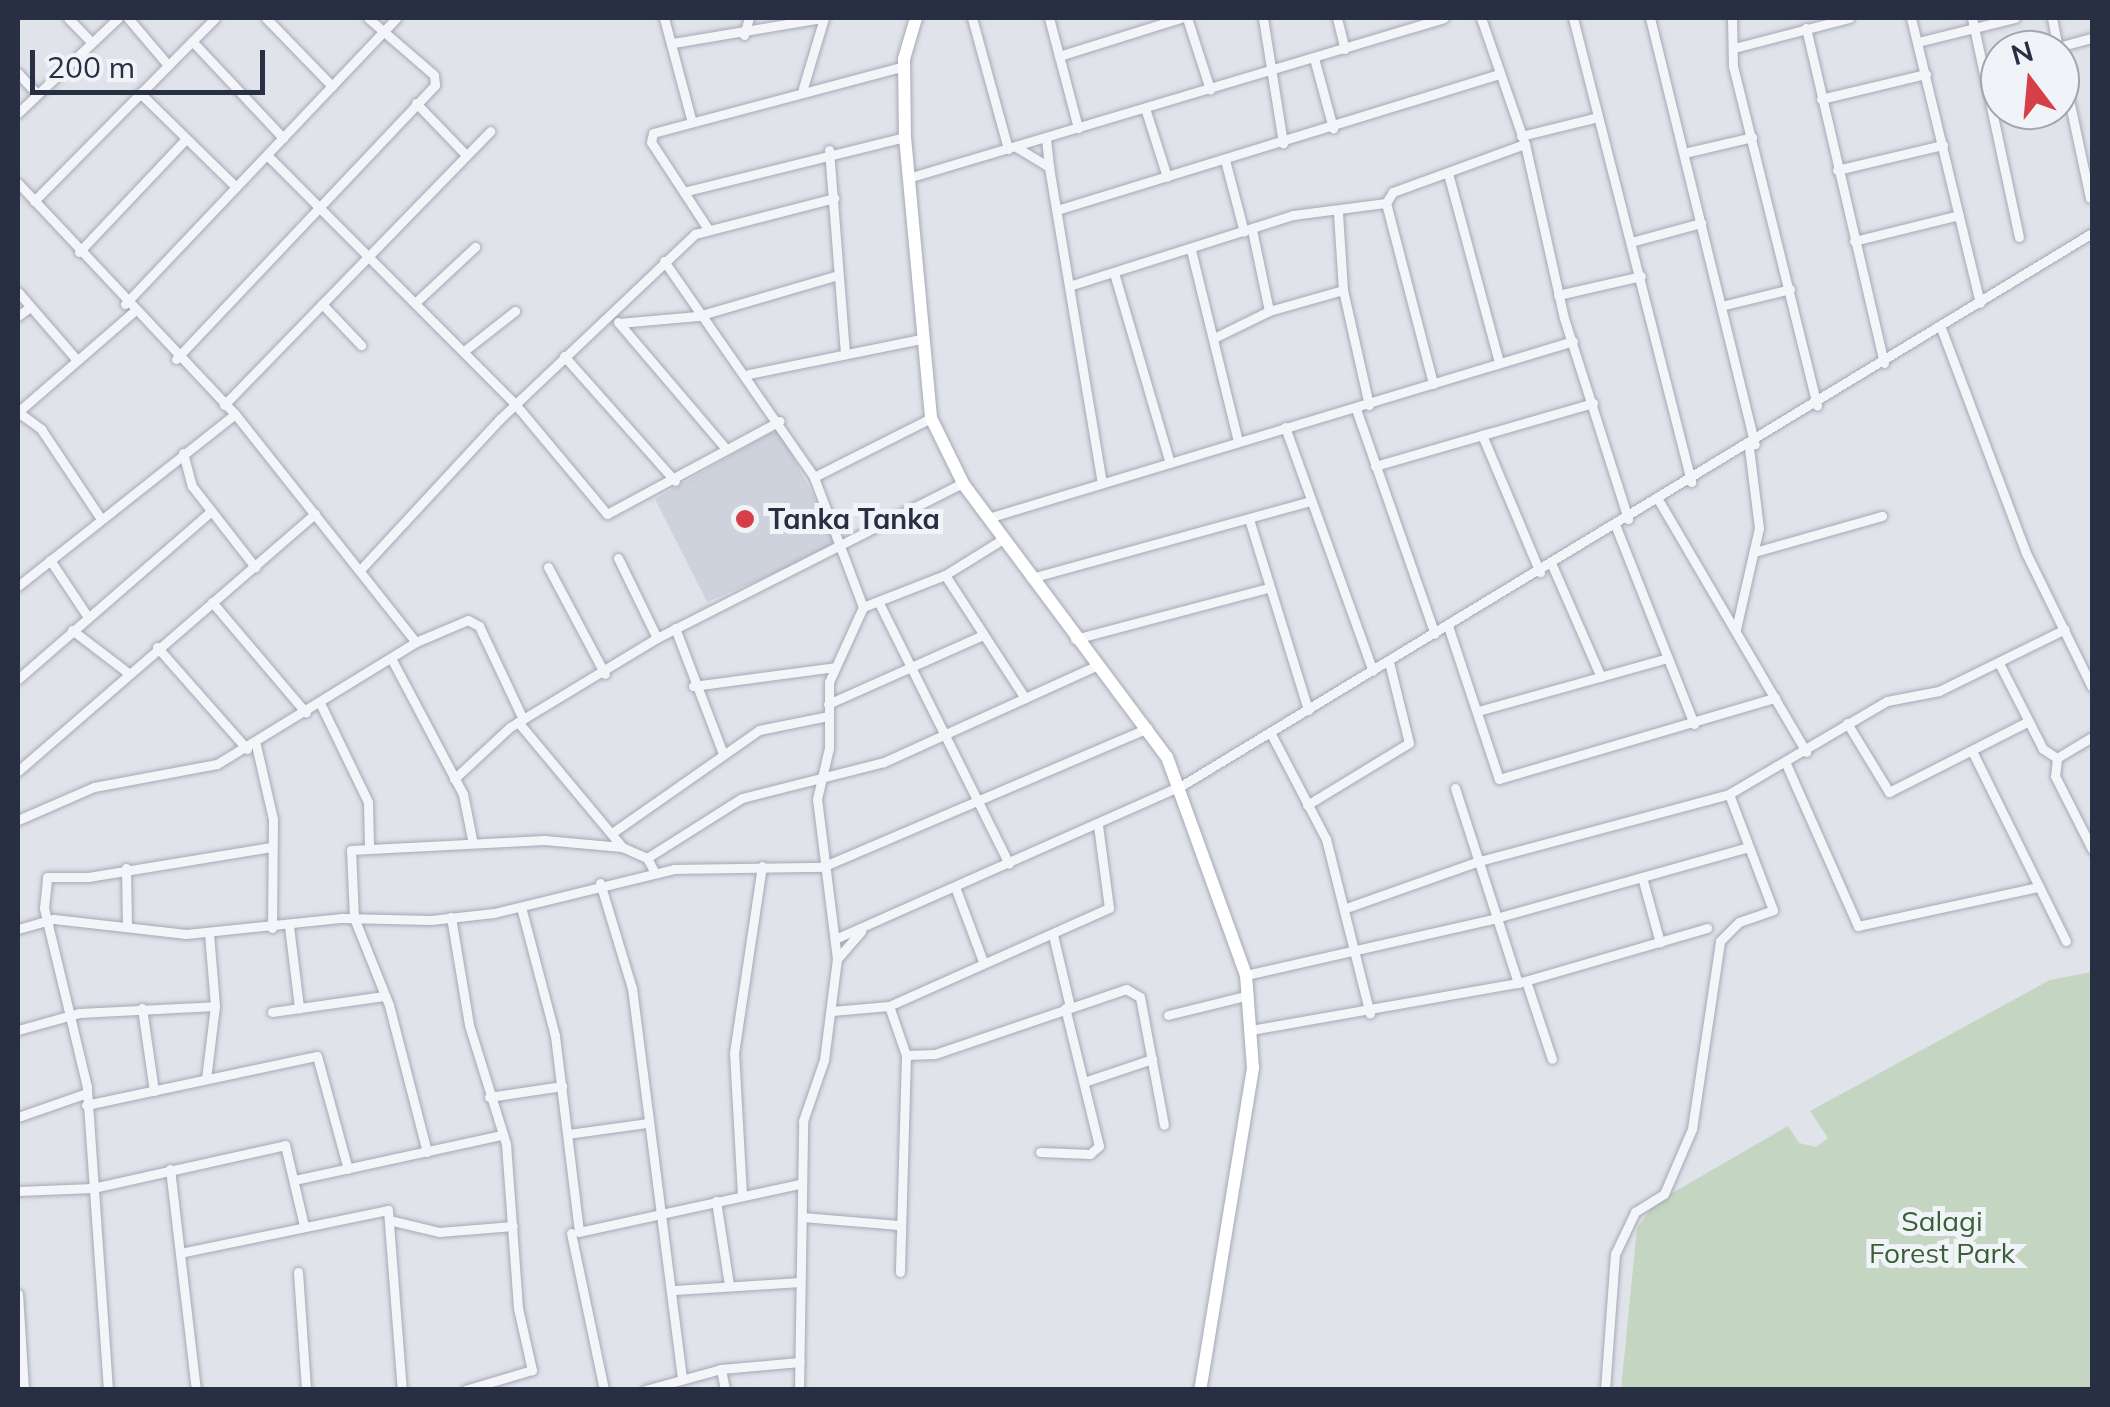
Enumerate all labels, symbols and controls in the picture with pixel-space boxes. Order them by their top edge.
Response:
scale bar [35,30,270,92]
north arrow [1980,30,2080,130]
text: N [2007,33,2037,72]
text: 200 m [47,48,135,86]
place label: Tanka Tanka [768,502,940,536]
marker: Tanka Tanka [732,506,758,532]
park label: Salagi Forest Park [1869,1204,2015,1270]

